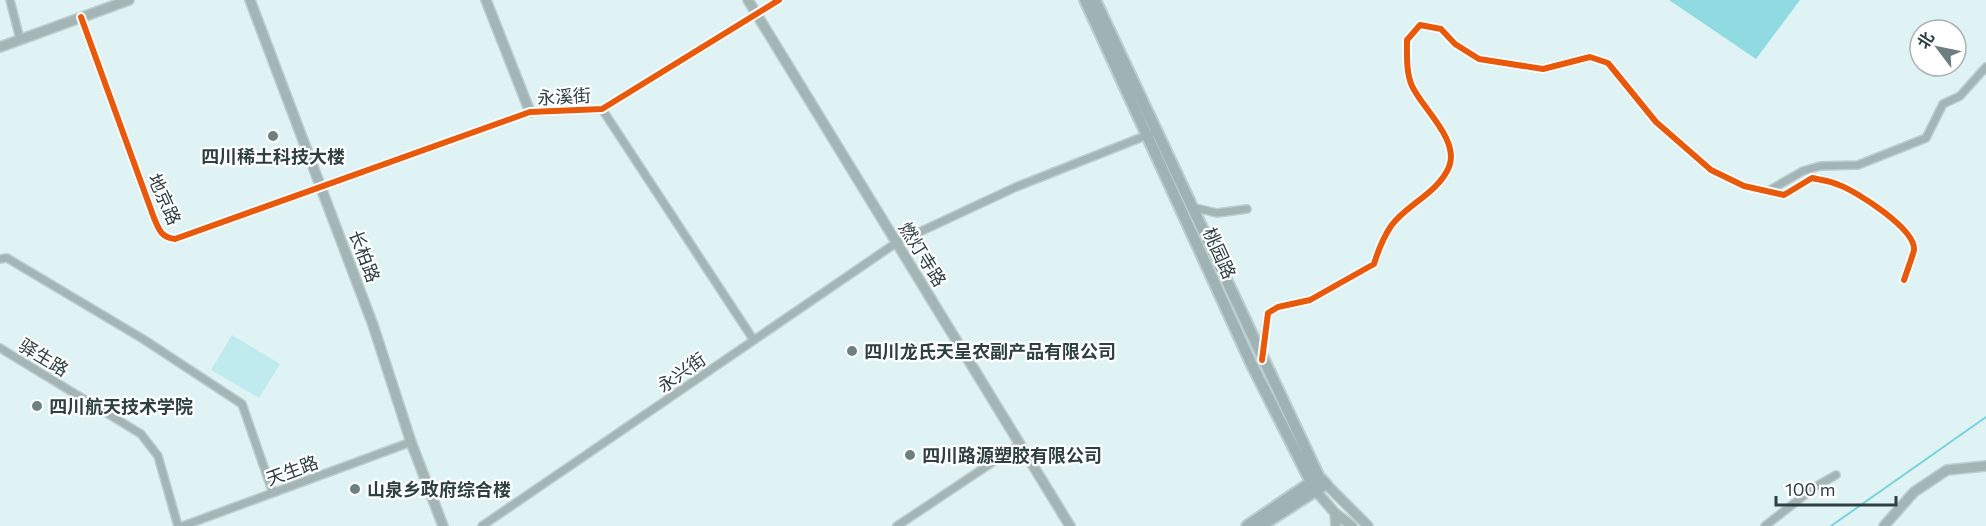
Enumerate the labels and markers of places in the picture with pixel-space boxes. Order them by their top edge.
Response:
marker: 四川稀土科技大楼 [266,129,280,143]
place label: 四川稀土科技大楼 [201,145,345,167]
place label: 四川龙氏天呈农副产品有限公司 [864,340,1116,362]
marker: 四川龙氏天呈农副产品有限公司 [845,344,859,358]
place label: 四川航天技术学院 [49,395,193,417]
marker: 四川航天技术学院 [30,399,44,413]
place label: 四川路源塑胶有限公司 [922,444,1102,466]
marker: 四川路源塑胶有限公司 [903,448,917,462]
place label: 山泉乡政府综合楼 [367,478,511,500]
marker: 山泉乡政府综合楼 [348,482,362,496]

